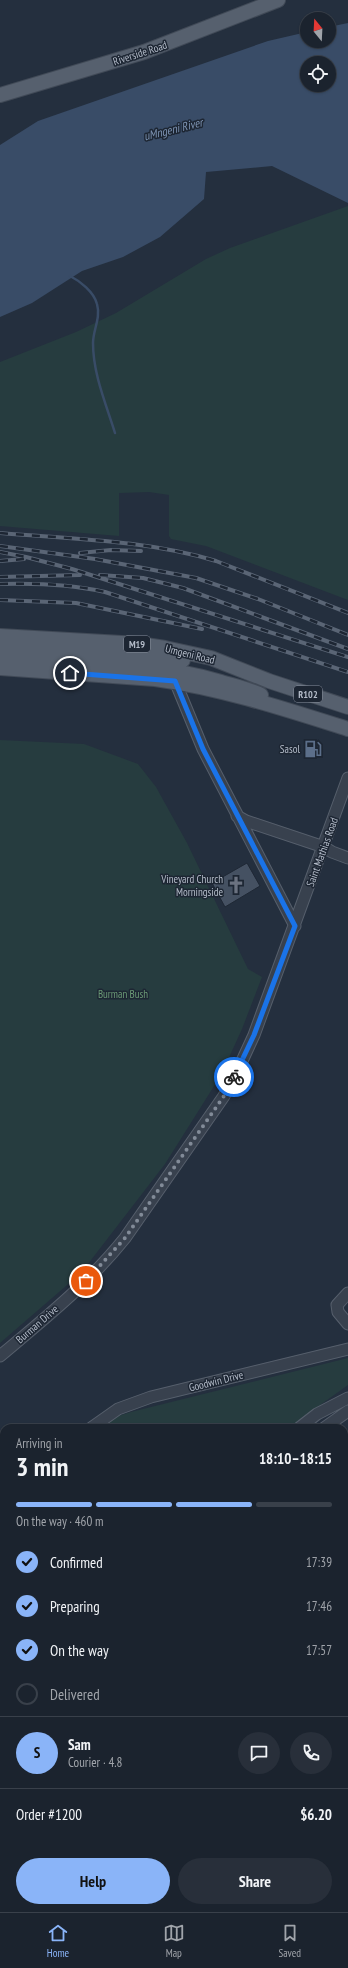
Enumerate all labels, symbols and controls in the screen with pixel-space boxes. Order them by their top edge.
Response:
north arrow [300,12,336,48]
map controls [300,12,336,92]
street label: Riverside Road [111,38,169,68]
button: locate [300,56,336,92]
water label: uMngeni River [142,114,206,144]
road number: M19 [124,636,150,652]
street label: Umgeni Road [164,641,216,667]
pin [53,656,87,690]
icon: home [59,662,81,684]
road number: R102 [294,686,322,702]
fuel station icon: Sasol [303,739,323,759]
place label: Sasol [280,742,300,756]
street label: Saint Mathias Road [303,815,341,888]
place label: Vineyard Church Morningside [160,872,223,899]
church icon: Vineyard Church Morningside [226,875,246,895]
park label: Burman Bush [98,987,148,1001]
courier [214,1057,254,1097]
icon: bike [223,1066,245,1088]
pin [69,1264,103,1298]
icon: bag [75,1270,97,1292]
street label: Burman Drive [13,1301,61,1346]
street label: Goodwin Drive [187,1367,245,1395]
text: Arriving in [16,1435,63,1452]
text: 18:10–18:15 [259,1449,332,1468]
text: 3 min [16,1450,69,1483]
text: On the way · 460 m [16,1513,103,1530]
icon: check [16,1551,38,1573]
text: Confirmed [50,1553,103,1572]
text: 17:39 [306,1554,332,1571]
icon: check [16,1595,38,1617]
text: Preparing [50,1597,100,1616]
text: 17:46 [306,1598,332,1615]
icon: check [16,1639,38,1661]
text: On the way [50,1641,109,1660]
text: 17:57 [306,1642,332,1659]
text: Delivered [50,1685,100,1704]
button: chat [238,1732,280,1774]
button: phone [290,1732,332,1774]
text: Sam [68,1735,91,1754]
text: S [34,1743,40,1762]
text: Courier · 4.8 [68,1754,122,1771]
text: Order #1200 [16,1805,82,1824]
text: $6.20 [300,1805,332,1824]
button: Help [16,1858,170,1904]
button: Share [178,1858,332,1904]
tab: Home [47,1922,69,1960]
tab: Map [163,1922,185,1960]
tab: Saved [278,1922,301,1960]

